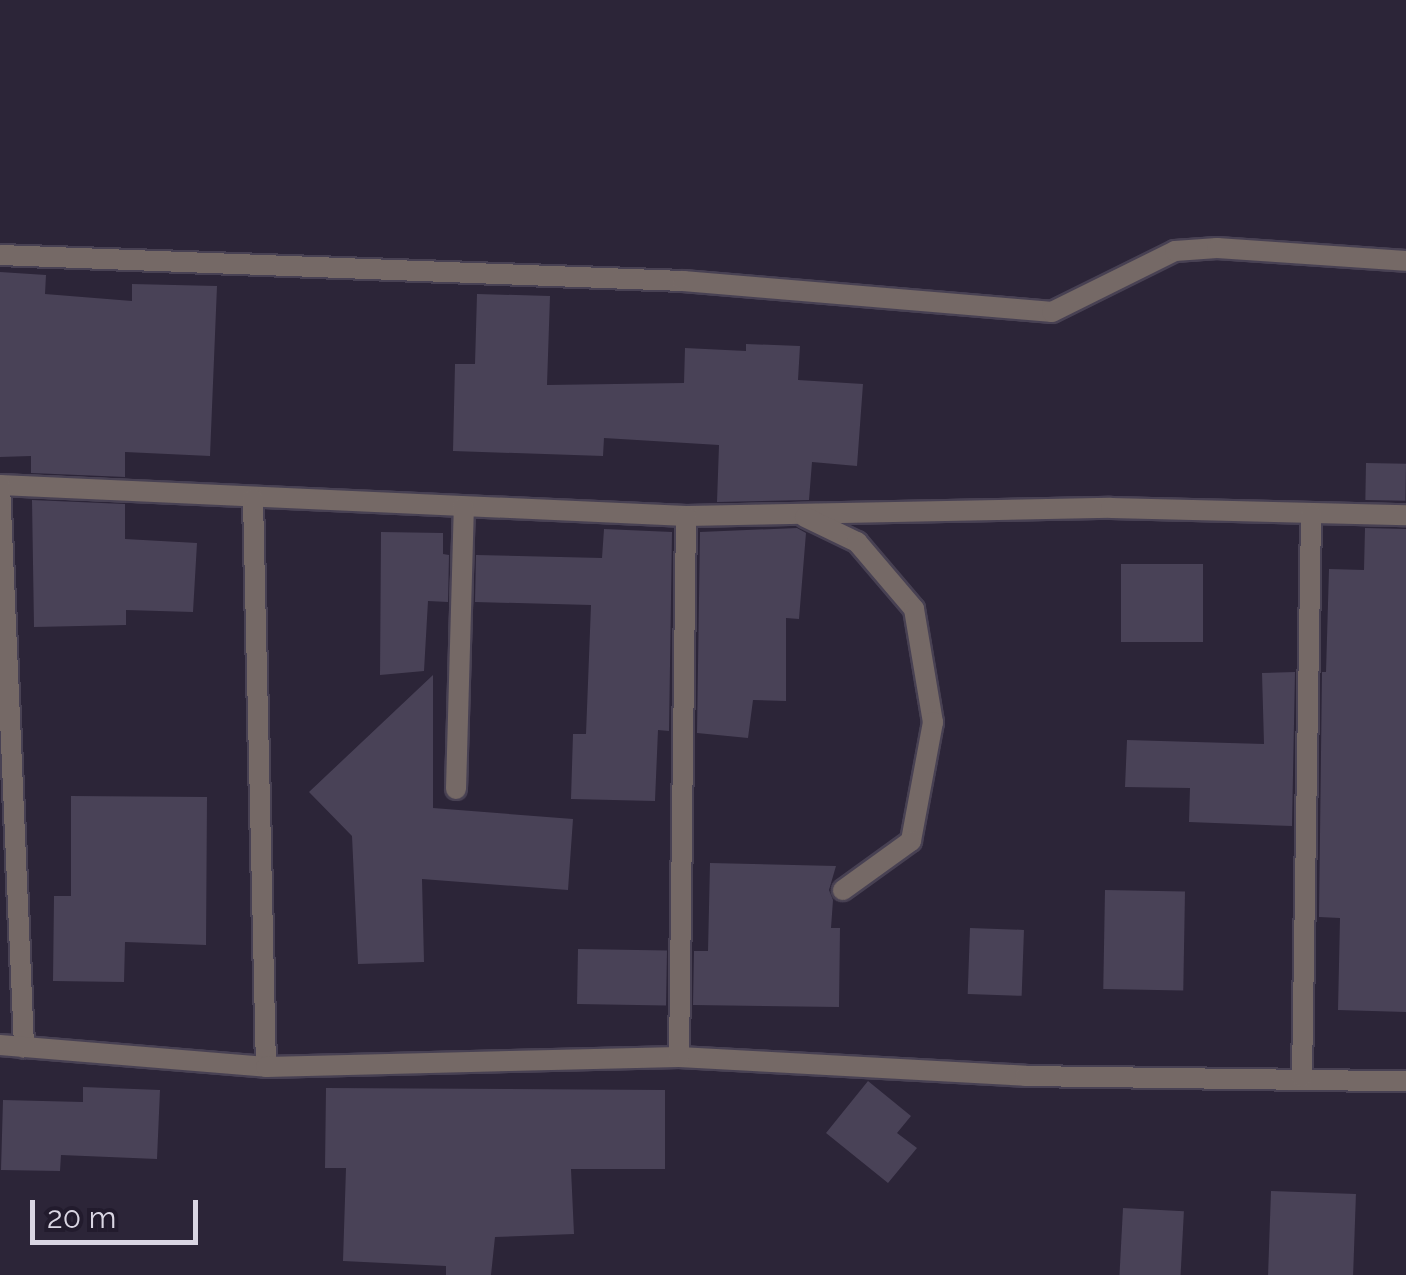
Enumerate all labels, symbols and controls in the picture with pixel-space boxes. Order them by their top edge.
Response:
scale bar [35,1180,202,1242]
text: 20 m [47,1200,116,1235]

